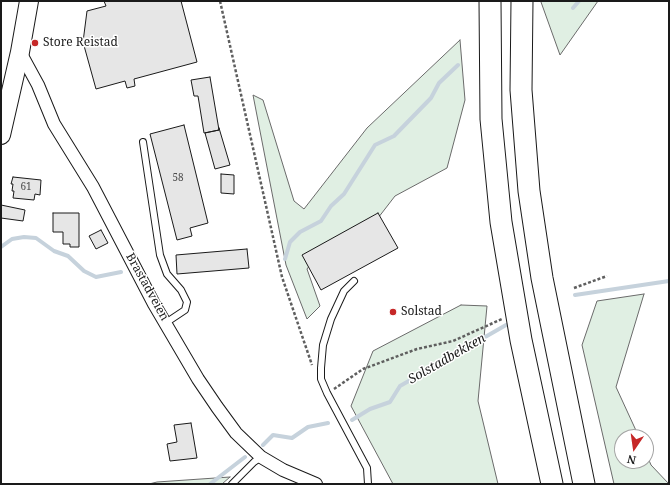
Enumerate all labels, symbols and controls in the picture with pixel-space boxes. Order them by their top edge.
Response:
place label: Store Reistad [43,36,118,50]
marker: Store Reistad [30,38,40,48]
house number: 58 [172,172,184,184]
house number: 61 [20,181,32,193]
street label: Brastadveien [122,251,172,323]
place label: Solstad [401,305,442,319]
marker: Solstad [388,307,398,317]
water label: Solstadbekken [406,331,488,387]
north arrow [614,429,654,469]
text: N [626,452,637,468]

